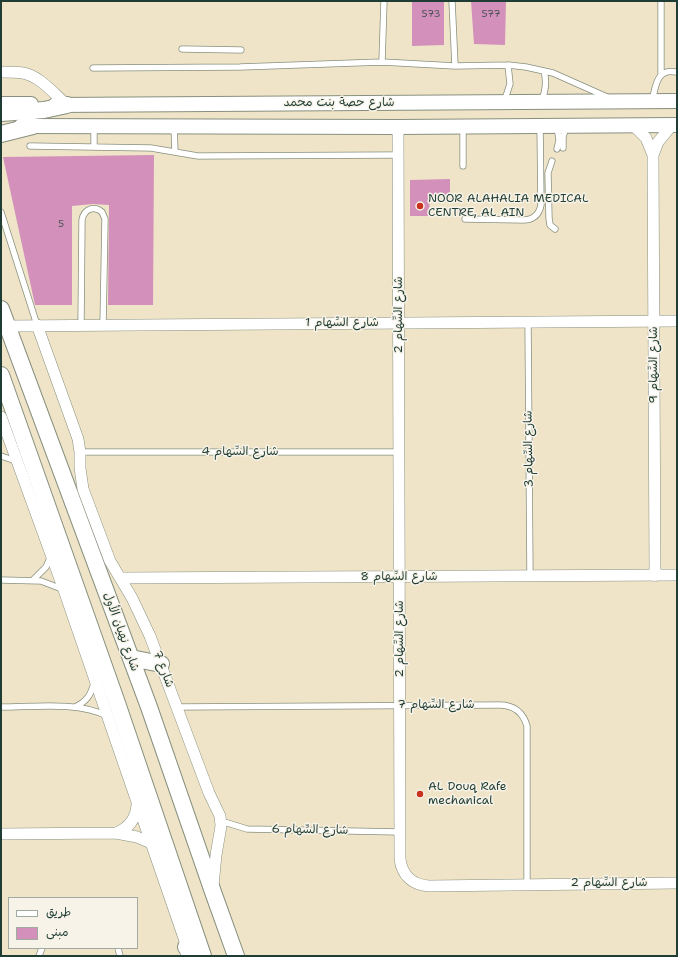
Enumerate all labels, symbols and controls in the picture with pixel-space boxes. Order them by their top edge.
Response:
house number: 573 [422,8,440,20]
house number: 577 [481,8,501,20]
street label: شارع حصة بنت محمد [284,96,394,110]
place label: NOOR ALAHALIA MEDICAL CENTRE, AL AIN [428,192,589,220]
marker: NOOR ALAHALIA MEDICAL CENTRE, AL AIN [415,201,425,211]
house number: 5 [58,218,64,230]
street label: شارع السِّهام 2 [392,277,406,353]
street label: شارع السِّهام 1 [305,316,379,330]
street label: شارع السِّهام 9 [647,327,661,403]
street label: شارع السِّهام 3 [521,410,537,488]
street label: شارع السِّهام 4 [202,445,278,459]
street label: شارع السِّهام 8 [361,570,437,584]
street label: شارع نهيان الأول [100,591,142,673]
street label: شارع السِّهام 2 [393,601,407,677]
street label: شارع 7 [149,648,177,690]
street label: شارع السِّهام 7 [398,698,474,712]
place label: AL Douq Rafe mechanical [428,780,507,808]
marker: AL Douq Rafe mechanical [415,789,425,799]
street label: شارع السِّهام 6 [271,822,349,838]
street label: شارع السِّهام 2 [571,876,647,890]
legend [8,897,138,949]
text: طريق [46,904,71,920]
text: مبنى [46,924,69,940]

